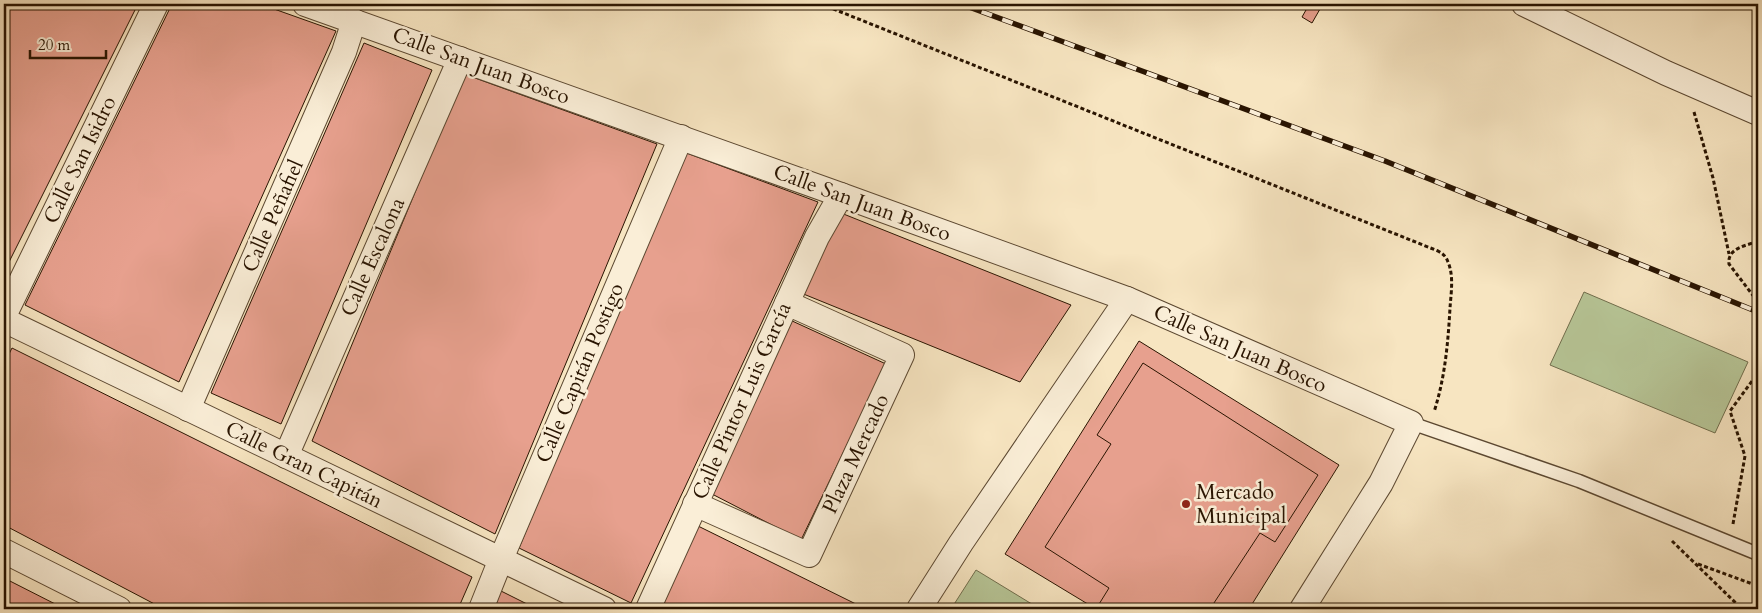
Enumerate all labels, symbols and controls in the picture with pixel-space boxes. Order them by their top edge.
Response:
street label: Calle San Juan Bosco [388,20,574,112]
scale bar [30,28,106,60]
text: 20 m [38,35,70,55]
street label: Calle San Isidro [37,91,123,229]
street label: Calle Peñafiel [235,155,311,277]
street label: Calle San Juan Bosco [769,157,955,249]
street label: Calle Escalona [334,193,412,321]
street label: Calle Capitán Postigo [529,279,631,467]
street label: Calle Pintor Luis García [685,298,799,504]
street label: Calle San Juan Bosco [1149,298,1331,400]
street label: Plaza Mercado [816,389,896,519]
street label: Calle Gran Capitán [220,414,388,516]
place label: Mercado Municipal [1196,478,1286,531]
marker: Mercado Municipal [1180,498,1192,510]

